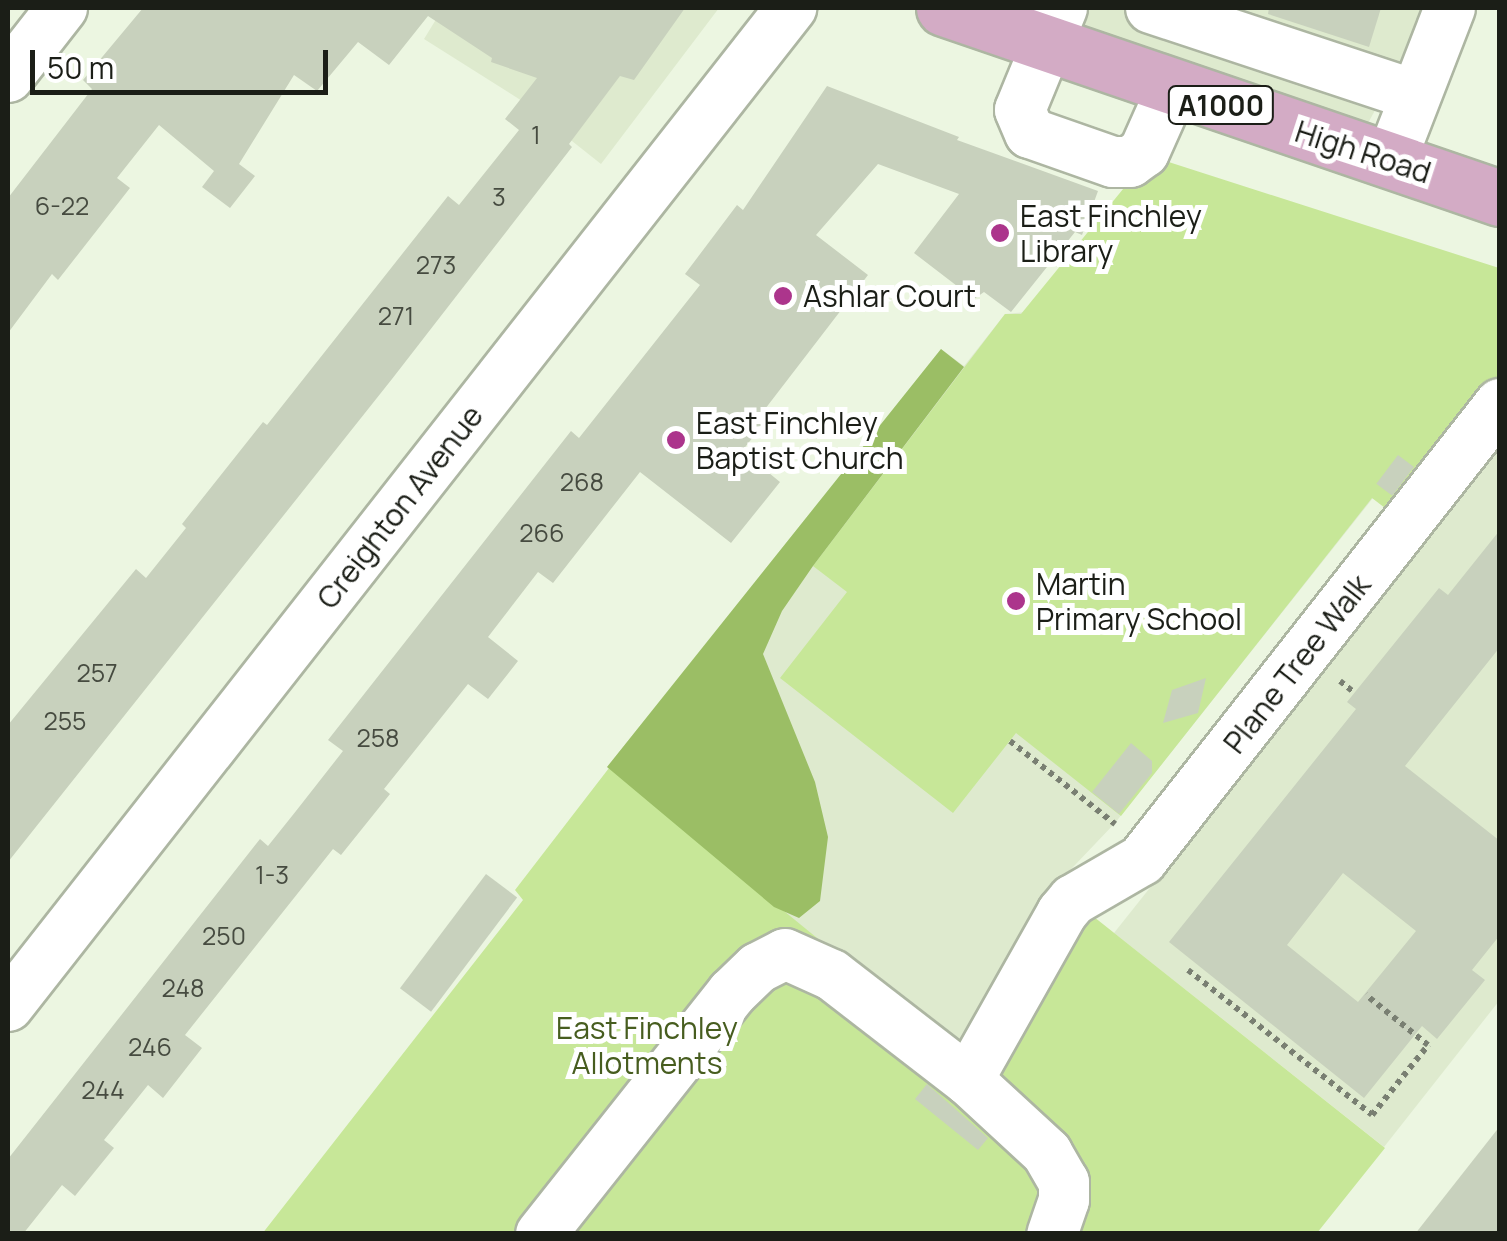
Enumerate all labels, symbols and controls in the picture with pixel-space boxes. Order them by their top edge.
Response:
scale bar [35,30,332,92]
text: 50 m [47,47,114,88]
road number: A1000 [1166,82,1276,128]
street label: High Road [1291,113,1435,191]
house number: 1 [531,120,541,150]
house number: 3 [492,182,506,212]
house number: 6-22 [35,191,89,221]
place label: East Finchley Library [1020,198,1202,268]
marker: East Finchley Library [989,222,1011,244]
house number: 273 [416,250,456,280]
place label: Ashlar Court [803,278,976,314]
marker: Ashlar Court [772,285,794,307]
house number: 271 [378,301,414,331]
street label: Creighton Avenue [310,398,490,616]
place label: East Finchley Baptist Church [696,405,904,476]
marker: East Finchley Baptist Church [665,429,687,451]
house number: 268 [560,467,604,497]
house number: 266 [519,518,565,548]
place label: Martin Primary School [1036,566,1242,636]
street label: Plane Tree Walk [1216,568,1378,760]
marker: Martin Primary School [1005,590,1027,612]
house number: 257 [76,658,118,688]
house number: 255 [43,706,87,736]
house number: 258 [356,723,400,753]
house number: 1-3 [255,860,289,890]
house number: 250 [202,921,246,951]
house number: 248 [162,973,204,1003]
park label: East Finchley Allotments [556,1010,738,1080]
house number: 246 [128,1032,172,1062]
house number: 244 [81,1075,125,1105]

